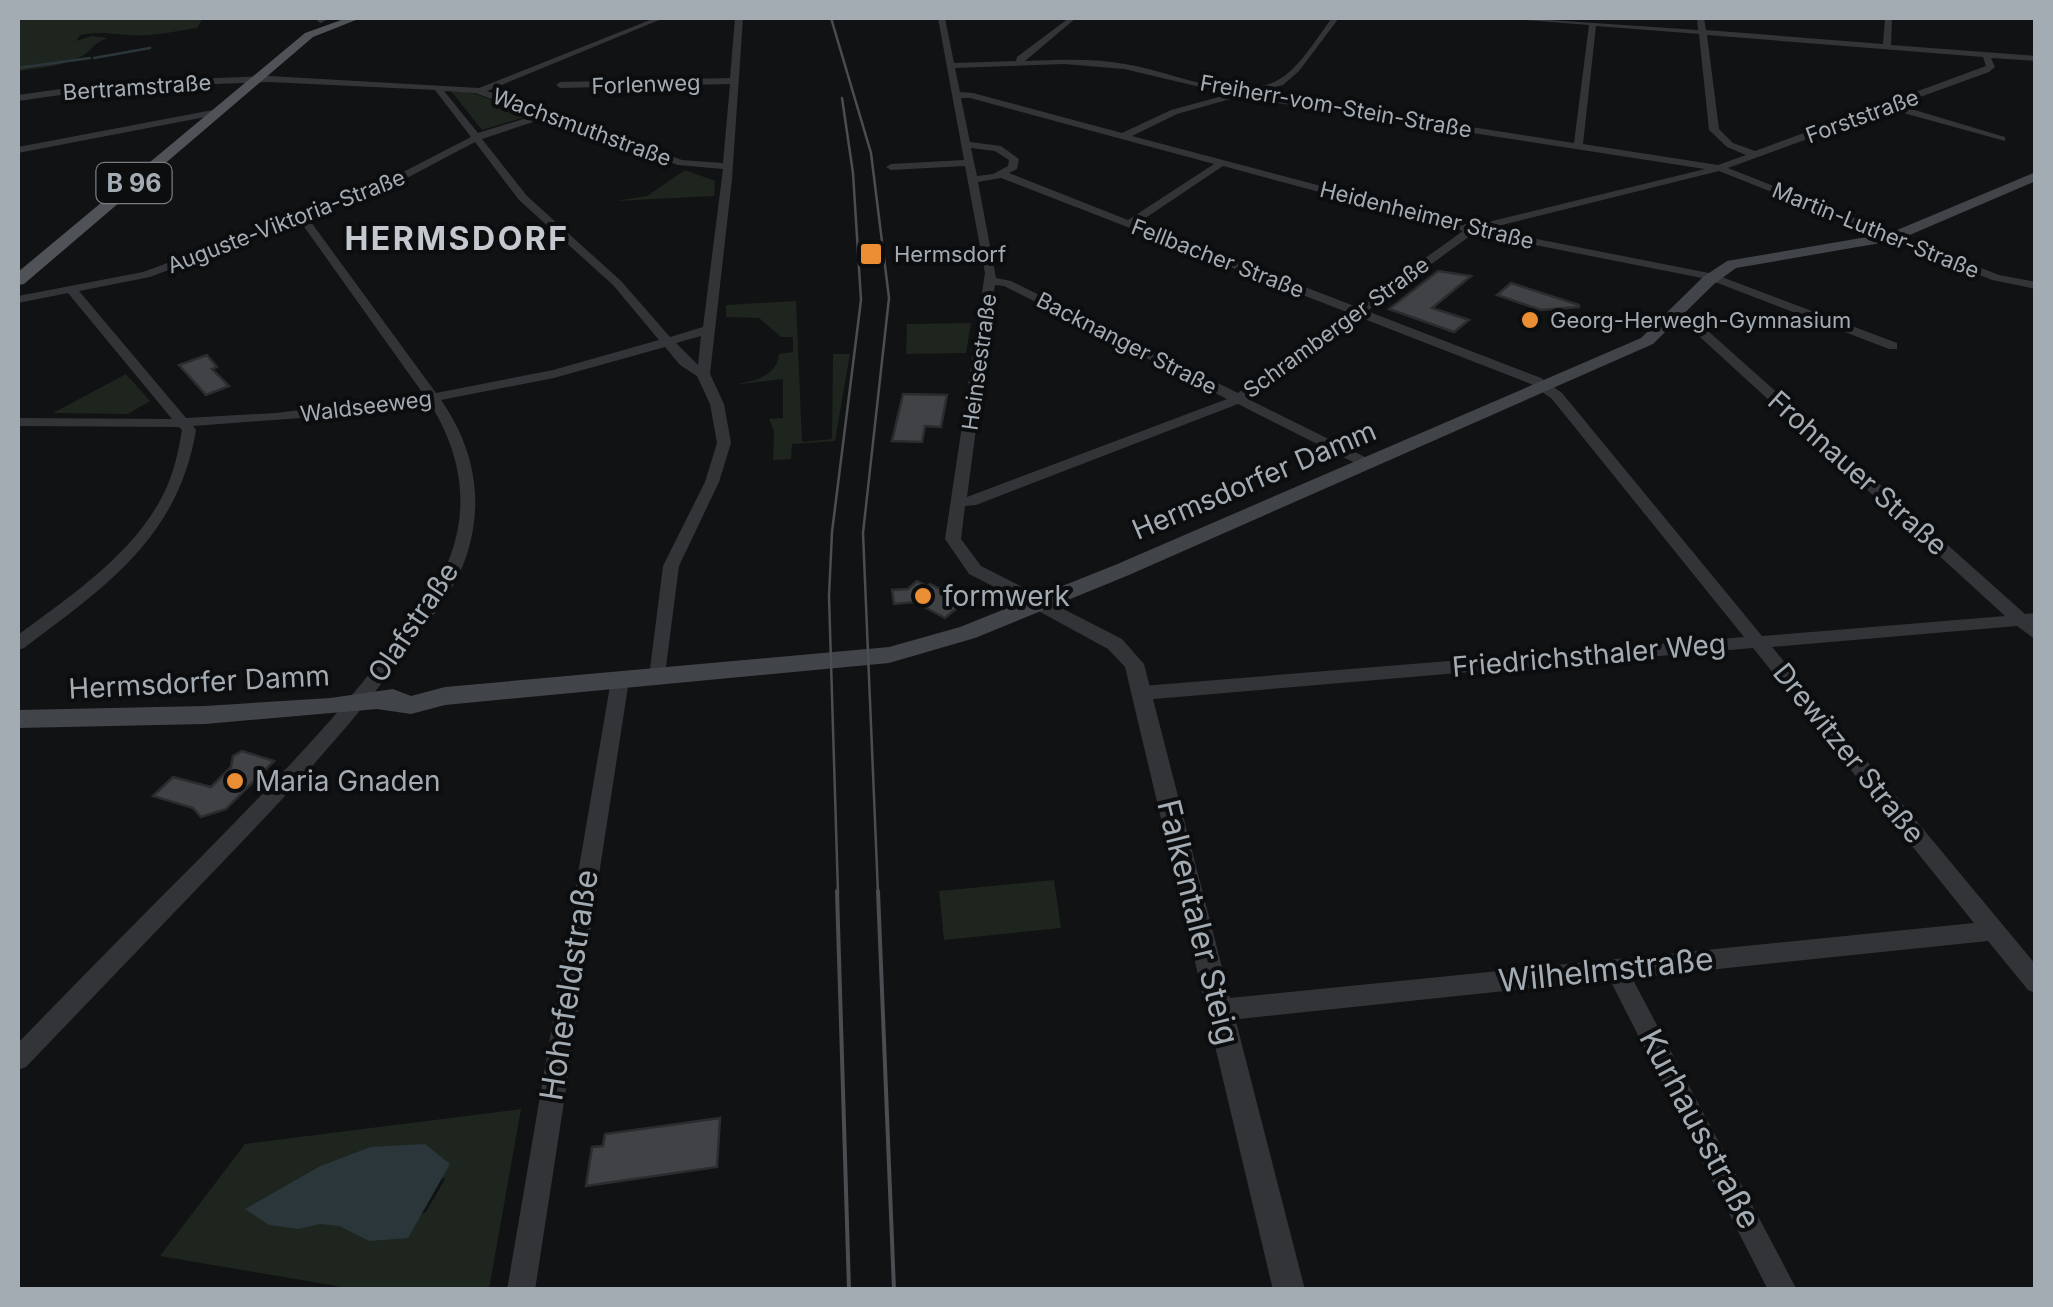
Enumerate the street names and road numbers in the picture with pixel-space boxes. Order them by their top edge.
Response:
street label: Bertramstraße [62,69,212,105]
street label: Forlenweg [591,69,701,99]
street label: Freiherr-vom-Stein-Straße [1198,69,1474,143]
street label: Wachsmuthstraße [489,83,675,171]
street label: Forststraße [1802,84,1922,148]
road number: B 96 [96,163,172,203]
street label: Auguste-Viktoria-Straße [163,164,409,278]
street label: Heidenheimer Straße [1317,176,1537,254]
street label: Martin-Luther-Straße [1769,177,1983,283]
street label: Fellbacher Straße [1128,213,1308,303]
street label: Schramberger Straße [1238,251,1434,403]
street label: Backnanger Straße [1033,286,1221,400]
street label: Heinsestraße [957,292,1001,432]
street label: Frohnauer Straße [1761,384,1955,562]
street label: Waldseeweg [299,385,433,427]
street label: Hermsdorfer Damm [1127,413,1381,547]
street label: Olafstraße [360,556,466,688]
street label: Friedrichsthaler Weg [1451,626,1727,684]
street label: Drewitzer Straße [1766,656,1932,850]
street label: Hermsdorfer Damm [67,658,331,706]
street label: Falkentaler Steig [1149,795,1248,1048]
street label: Hohefeldstraße [531,867,606,1103]
street label: Wilhelmstraße [1496,939,1715,1000]
street label: Kurhausstraße [1632,1022,1769,1235]

